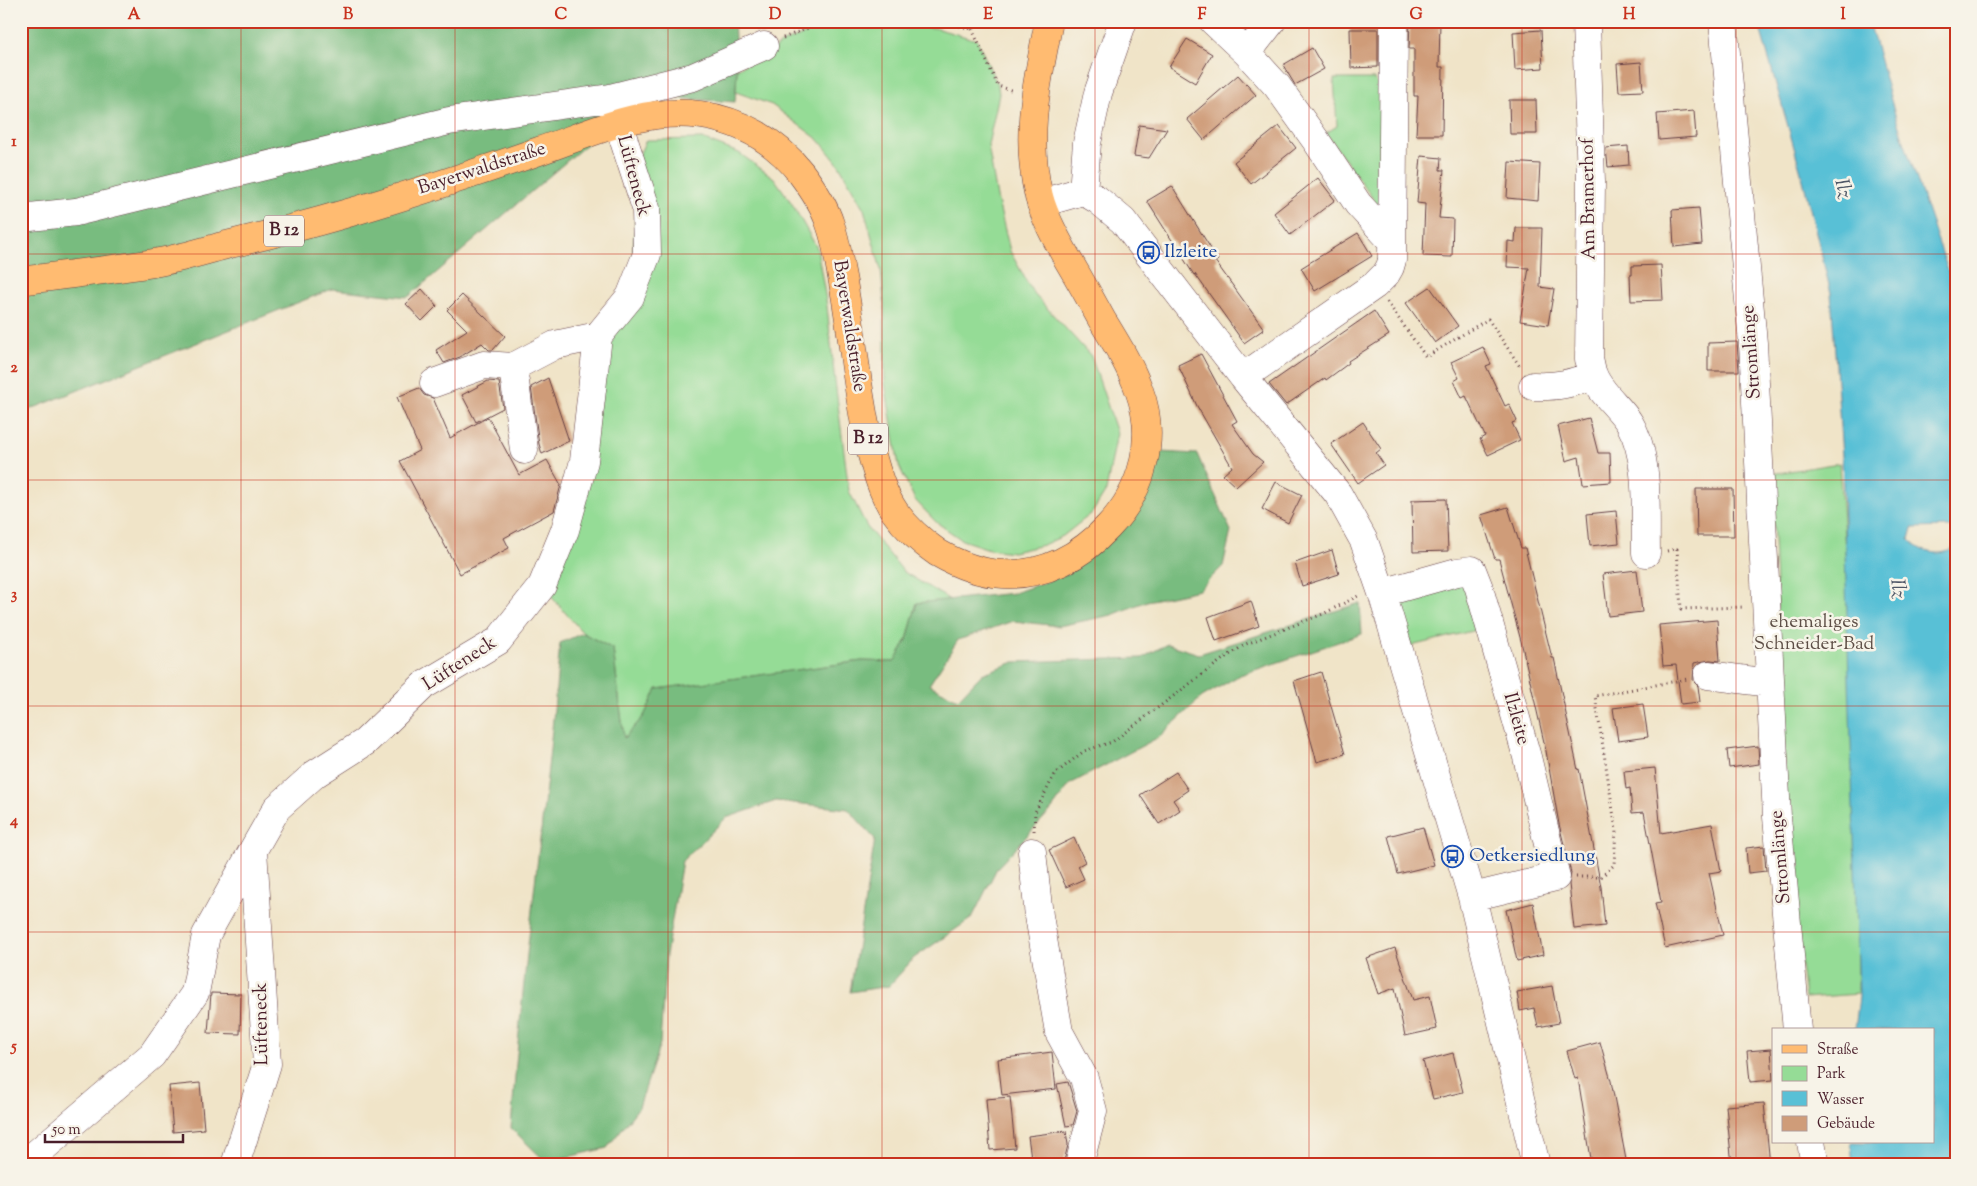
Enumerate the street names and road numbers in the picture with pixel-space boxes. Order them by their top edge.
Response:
street label: Lüfteneck [609,132,657,220]
street label: Bayerwaldstraße [415,136,550,202]
street label: Am Bramerhof [1574,136,1604,260]
road number: B 12 [264,216,304,247]
street label: Bayerwaldstraße [825,258,873,394]
street label: Stromlänge [1735,304,1769,400]
road number: B 12 [848,424,888,454]
street label: Lüfteneck [418,630,503,698]
street label: Ilzleite [1496,690,1536,748]
street label: Stromlänge [1763,809,1799,905]
street label: Lüfteneck [248,982,276,1066]

